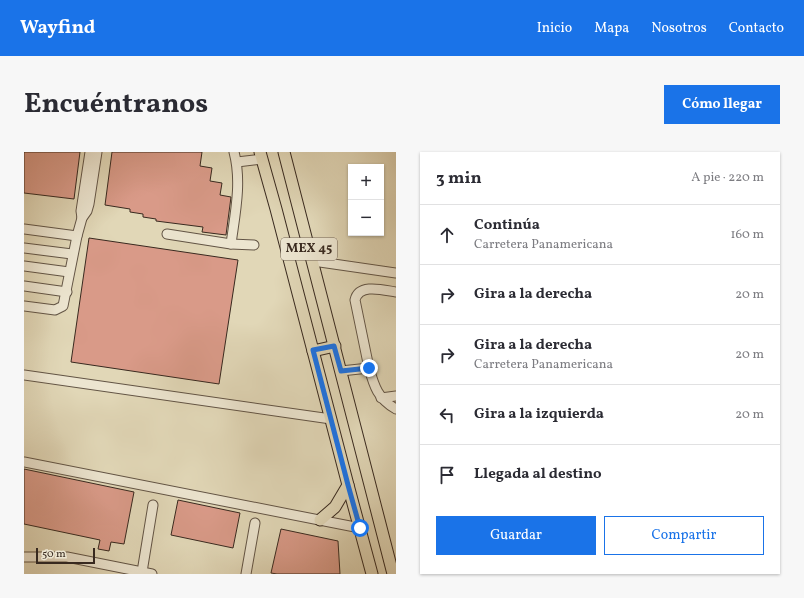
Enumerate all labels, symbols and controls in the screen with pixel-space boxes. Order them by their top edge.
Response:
text: Wayfind [20,15,95,41]
text: Inicio [537,19,572,38]
text: Mapa [594,19,629,38]
text: Nosotros [651,19,707,38]
text: Contacto [729,19,784,38]
text: Encuéntranos [24,85,208,124]
button: Cómo llegar [664,85,780,124]
map controls [348,164,384,236]
button: + [348,164,384,200]
text: 3 min [436,167,482,190]
text: A pie · 220 m [691,169,764,187]
button: − [348,200,384,236]
text: Continúa [474,215,540,236]
icon: ahead [436,224,458,246]
text: 160 m [730,226,764,244]
text: Carretera Panamericana [474,236,613,254]
road number: MEX 45 [281,238,337,260]
icon: right [436,284,458,306]
text: Gira a la derecha [474,284,592,305]
text: 20 m [735,286,764,304]
text: Gira a la derecha [474,335,592,356]
icon: right [436,344,458,366]
text: 20 m [735,346,764,364]
text: Carretera Panamericana [474,356,613,374]
route end [360,359,378,377]
icon: left [436,404,458,426]
text: Gira a la izquierda [474,404,604,425]
text: 20 m [735,406,764,424]
icon: arrive [436,464,458,486]
text: Llegada al destino [474,464,602,485]
button: Guardar [436,516,596,555]
button: Compartir [604,516,764,555]
route start [351,519,369,537]
scale bar [36,546,95,565]
text: 50 m [42,547,66,562]

